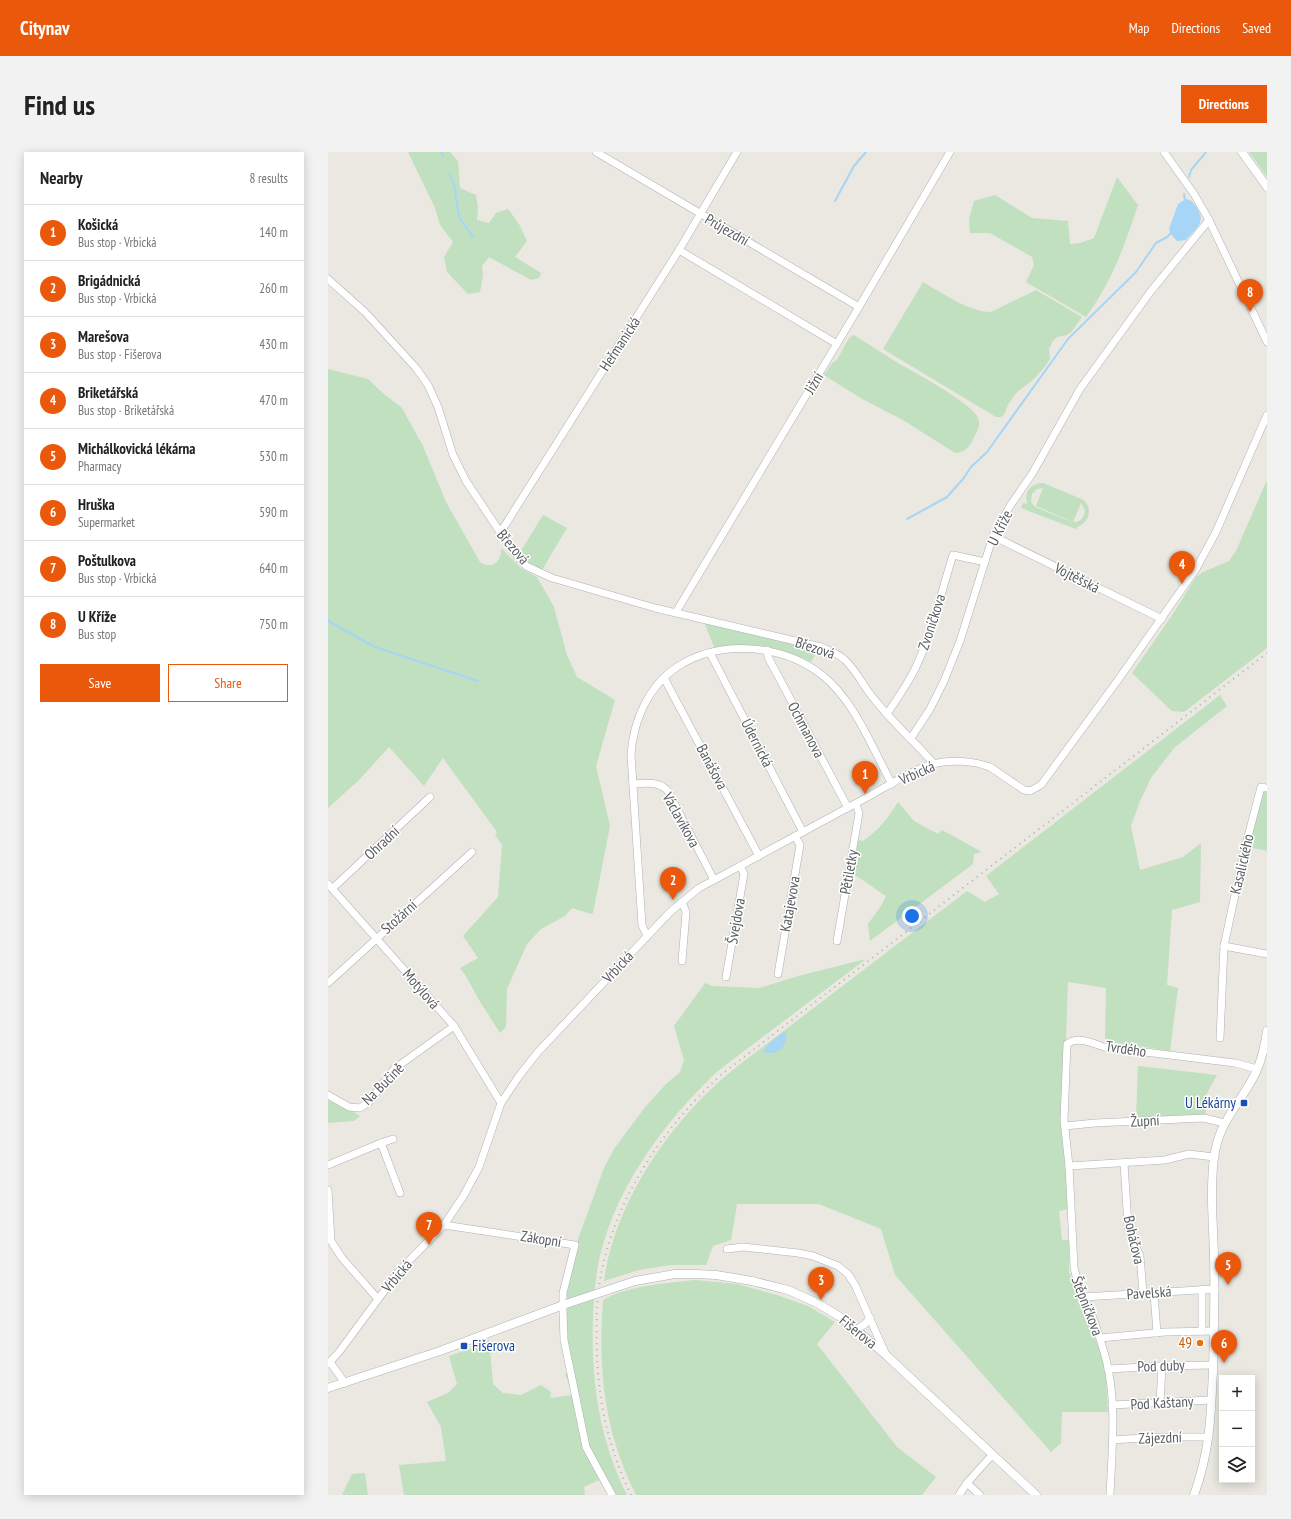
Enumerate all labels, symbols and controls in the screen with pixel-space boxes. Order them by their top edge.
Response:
text: Citynav [20,16,70,40]
text: Map [1129,19,1149,37]
text: Directions [1171,19,1220,37]
text: Saved [1242,19,1271,37]
button: Directions [1181,85,1267,123]
text: Find us [24,86,95,123]
text: Nearby [40,167,83,189]
text: 8 results [249,170,288,187]
street label: Průjezdní [702,209,753,250]
text: Košická [78,215,118,234]
text: 1 [50,224,56,241]
text: 140 m [259,224,288,241]
text: Bus stop · Vrbická [78,234,156,251]
text: Brigádnická [78,271,140,290]
pin: 8 [1237,279,1263,312]
text: 2 [50,280,56,297]
text: 260 m [259,280,288,297]
text: Bus stop · Vrbická [78,290,156,307]
street label: Heřmanická [595,313,644,375]
text: Marešova [78,327,129,346]
text: 3 [50,336,56,353]
text: 430 m [259,336,288,353]
text: Bus stop · Fišerova [78,346,162,363]
street label: Jižní [799,368,828,398]
text: Briketářská [78,383,138,402]
text: 4 [50,392,56,409]
text: 470 m [259,392,288,409]
text: Bus stop · Briketářská [78,402,174,419]
text: Michálkovická lékárna [78,439,196,458]
text: 5 [50,448,56,465]
text: 530 m [259,448,288,465]
text: Pharmacy [78,458,121,475]
text: Hruška [78,495,115,514]
text: 6 [50,504,56,521]
text: 590 m [259,504,288,521]
street label: U Kříže [983,507,1016,549]
text: Supermarket [78,514,135,531]
street label: Březová [493,525,534,568]
text: Poštulkova [78,551,136,570]
pin: 4 [1169,551,1195,584]
street label: Vojtěšská [1051,558,1103,597]
text: 7 [50,560,56,577]
text: 640 m [259,560,288,577]
text: Bus stop · Vrbická [78,570,156,587]
street label: Zvoníčkova [914,592,949,652]
text: U Kříže [78,607,116,626]
text: 8 [50,616,56,633]
text: 750 m [259,616,288,633]
text: Bus stop [78,626,116,643]
street label: Březová [793,632,837,663]
button: Save [40,664,160,702]
button: Share [168,664,288,702]
street label: Ochmanova [784,699,829,761]
street label: Údernická [737,715,778,770]
street label: Banášova [693,741,732,793]
street label: Vrbická [895,756,938,789]
pin: 1 [852,761,878,794]
street label: Václavíkova [658,788,704,851]
street label: Ohradní [360,821,404,864]
street label: Kasalického [1225,832,1258,896]
street label: Pětiletky [835,848,862,896]
pin: 2 [660,867,686,900]
street label: Katajevova [775,875,804,933]
street label: Stožární [377,895,421,938]
street label: Švejdova [722,896,749,945]
your location [902,906,922,926]
street label: Vrbická [597,947,637,988]
street label: Motýlová [399,965,444,1013]
street label: Tvrdého [1105,1036,1148,1061]
street label: Na Bučině [357,1058,408,1109]
place label: U Lékárny [1185,1093,1236,1112]
marker: U Lékárny [1239,1098,1249,1108]
street label: Župní [1130,1110,1161,1131]
pin: 7 [416,1212,442,1245]
street label: Boháčova [1120,1214,1149,1266]
street label: Zákopní [519,1226,564,1251]
pin: 5 [1215,1252,1241,1285]
street label: Vrbická [377,1255,416,1297]
pin: 3 [808,1267,834,1300]
street label: Štěpničkova [1067,1273,1107,1338]
street label: Pavelská [1126,1281,1172,1304]
street label: Fišerova [836,1311,881,1353]
pin: 6 [1211,1330,1237,1363]
place label: 49 [1178,1333,1192,1352]
place label: Fišerova [472,1336,515,1355]
marker: 49 [1195,1338,1205,1348]
marker: Fišerova [459,1341,469,1351]
street label: Pod duby [1137,1355,1185,1376]
map controls [1219,1375,1255,1483]
button: + [1219,1375,1255,1411]
street label: Pod Kaštany [1130,1391,1194,1414]
button: − [1219,1411,1255,1447]
street label: Zájezdní [1138,1427,1183,1448]
button: layers [1219,1447,1255,1483]

